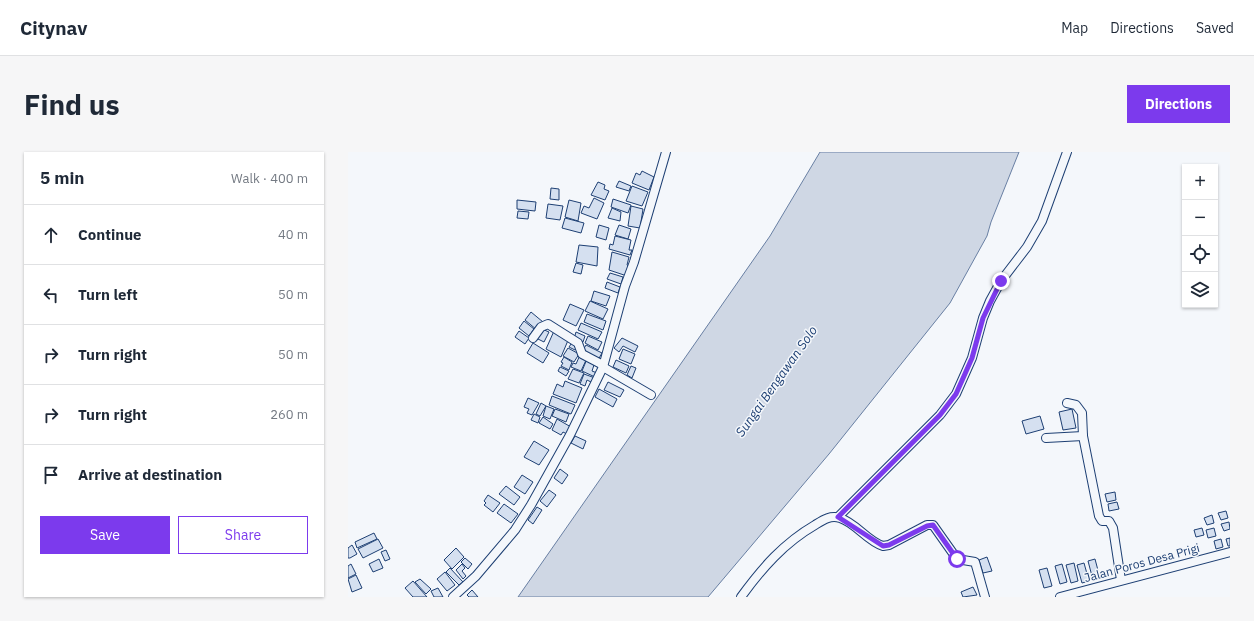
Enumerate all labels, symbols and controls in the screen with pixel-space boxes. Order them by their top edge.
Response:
text: Citynav [20,16,87,40]
text: Map [1061,19,1088,37]
text: Directions [1110,19,1174,37]
text: Saved [1196,19,1234,37]
button: Directions [1127,85,1230,123]
text: Find us [24,86,120,123]
map controls [1182,164,1218,308]
button: + [1182,164,1218,200]
text: 5 min [40,167,84,189]
text: Walk · 400 m [231,170,308,187]
button: − [1182,200,1218,236]
icon: ahead [40,224,62,246]
text: Continue [78,225,142,244]
text: 40 m [278,226,308,243]
button: locate [1182,236,1218,272]
route end [992,272,1010,290]
button: layers [1182,272,1218,308]
icon: left [40,284,62,306]
text: Turn left [78,285,138,304]
text: 50 m [278,286,308,303]
water label: Sungai Bengawan Solo [732,322,821,440]
icon: right [40,344,62,366]
text: Turn right [78,345,147,364]
text: 50 m [278,346,308,363]
icon: right [40,404,62,426]
text: Turn right [78,405,147,424]
text: 260 m [270,406,308,423]
icon: arrive [40,464,62,486]
text: Arrive at destination [78,465,222,484]
button: Save [40,516,170,554]
button: Share [178,516,308,554]
street label: Jalan Poros Desa Prigi [1082,540,1201,585]
route start [948,550,966,568]

